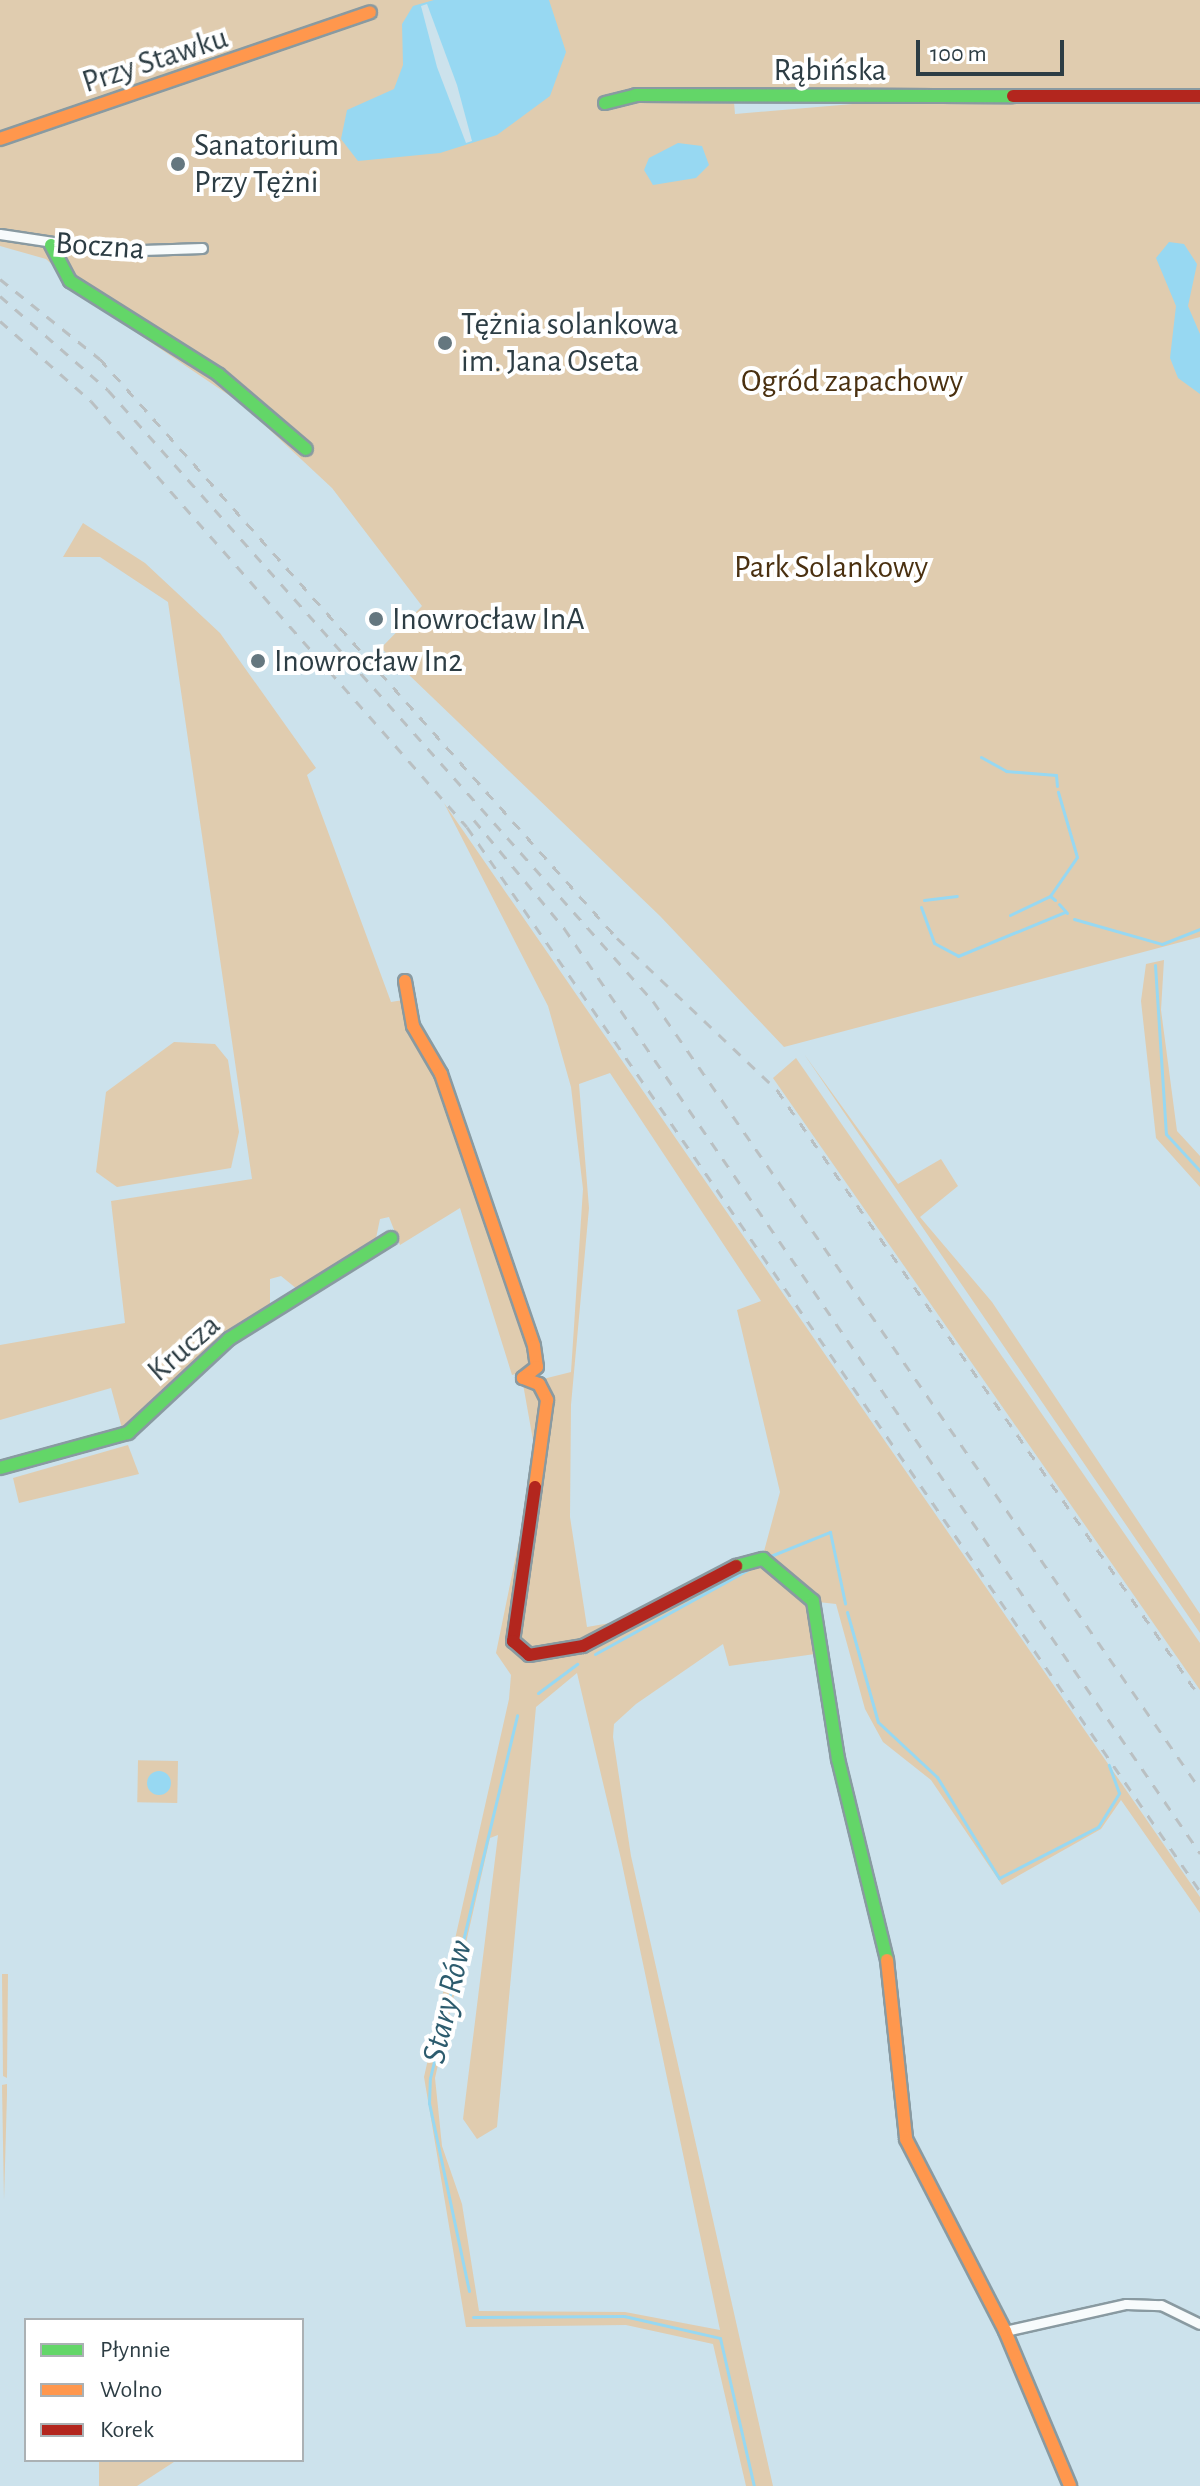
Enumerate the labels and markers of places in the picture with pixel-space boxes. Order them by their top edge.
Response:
place label: Sanatorium Przy Tężni [194,127,339,202]
marker: Sanatorium Przy Tężni [169,155,187,173]
place label: Tężnia solankowa im. Jana Oseta [461,306,678,381]
marker: Tężnia solankowa im. Jana Oseta [436,334,454,352]
place label: Inowrocław InA [392,600,585,638]
marker: Inowrocław InA [367,610,385,628]
place label: Inowrocław In2 [274,642,463,680]
marker: Inowrocław In2 [249,652,267,670]

